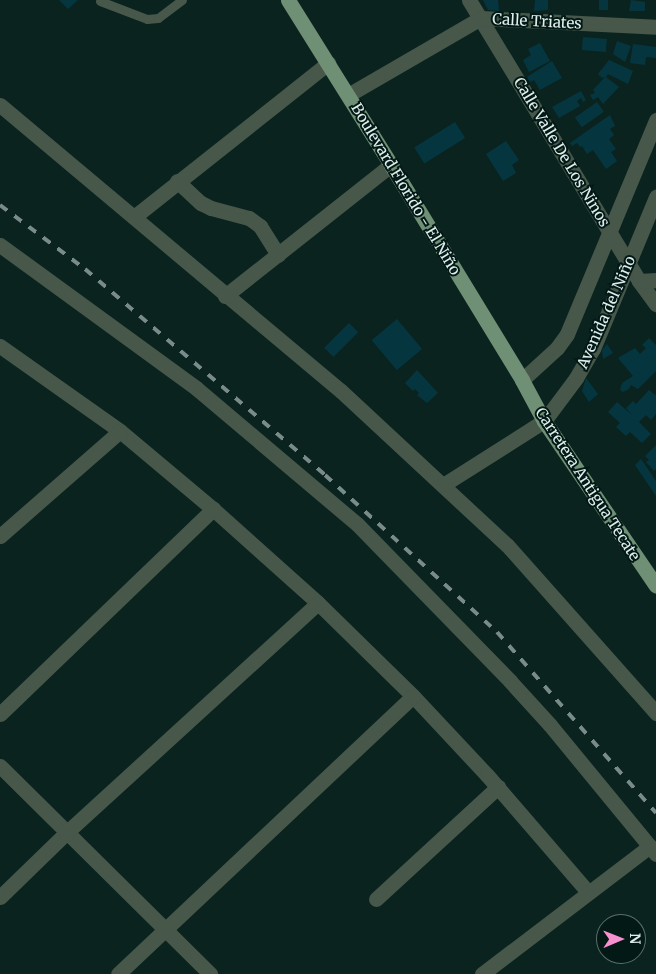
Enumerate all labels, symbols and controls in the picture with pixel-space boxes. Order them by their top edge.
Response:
street label: Calle Triates [492,10,582,32]
street label: Calle Valle De Los Ninos [510,74,614,230]
street label: Boulevard Florido - El Niño [348,100,464,278]
street label: Avenida del Niño [573,253,639,371]
street label: Carretera Antigua Tecate [532,404,644,564]
north arrow [596,914,646,964]
text: N [626,933,644,944]

